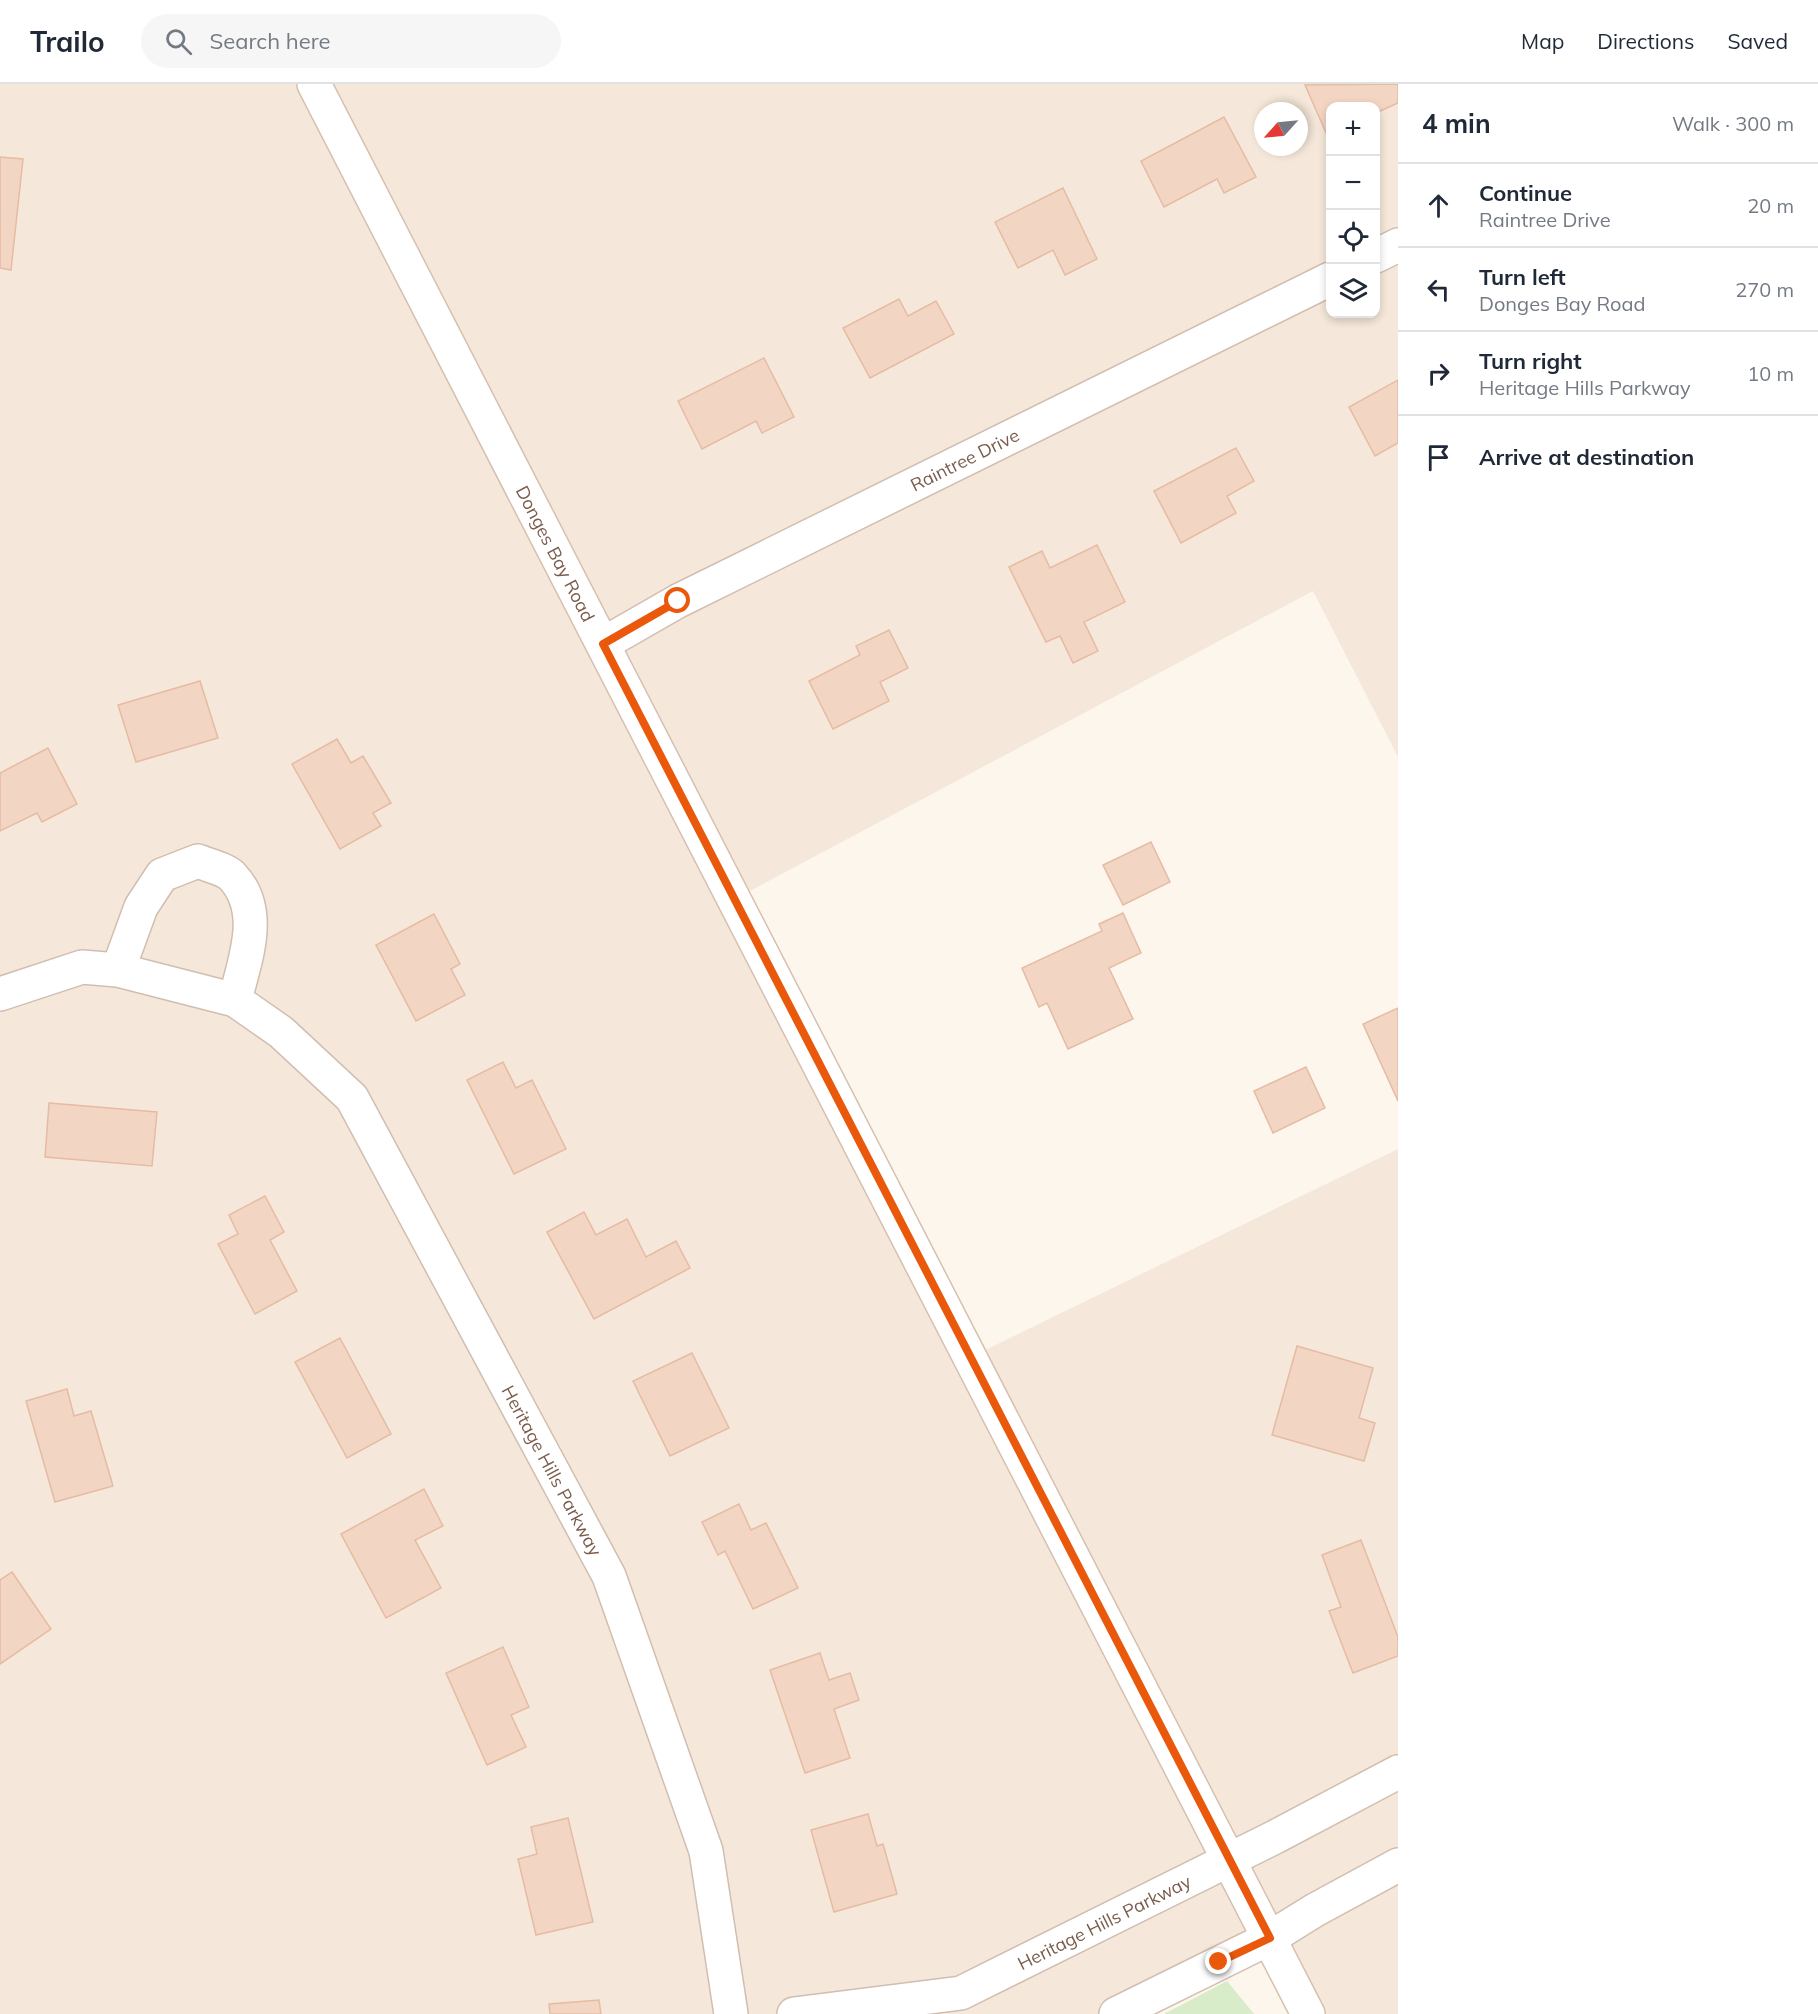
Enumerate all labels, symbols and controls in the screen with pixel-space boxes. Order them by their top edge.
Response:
search box [141,14,561,68]
text: Trailo [30,24,105,59]
icon: search [162,25,195,58]
text: Search here [210,27,331,55]
text: Map [1521,28,1564,54]
text: Directions [1597,28,1694,54]
text: Saved [1727,28,1788,54]
north arrow [1254,102,1308,156]
map controls [1326,102,1380,318]
button: + [1326,102,1380,156]
text: 4 min [1422,107,1491,140]
text: Walk · 300 m [1672,111,1794,136]
button: − [1326,156,1380,210]
text: Continue [1479,179,1572,207]
icon: ahead [1422,189,1455,222]
text: 20 m [1747,193,1794,218]
text: Raintree Drive [1479,207,1611,232]
button: locate [1326,210,1380,264]
text: Turn left [1479,263,1566,291]
button: layers [1326,264,1380,318]
icon: left [1422,273,1455,306]
text: 270 m [1735,277,1794,302]
text: Donges Bay Road [1479,291,1646,316]
text: Turn right [1479,347,1582,375]
icon: right [1422,357,1455,390]
text: 10 m [1747,361,1794,386]
text: Heritage Hills Parkway [1479,375,1691,400]
street label: Raintree Drive [906,423,1023,496]
icon: arrive [1422,441,1455,474]
text: Arrive at destination [1479,443,1694,471]
street label: Donges Bay Road [511,481,600,625]
route start [664,587,690,613]
street label: Heritage Hills Parkway [497,1381,608,1560]
street label: Heritage Hills Parkway [1014,1869,1195,1975]
route end [1205,1948,1231,1974]

